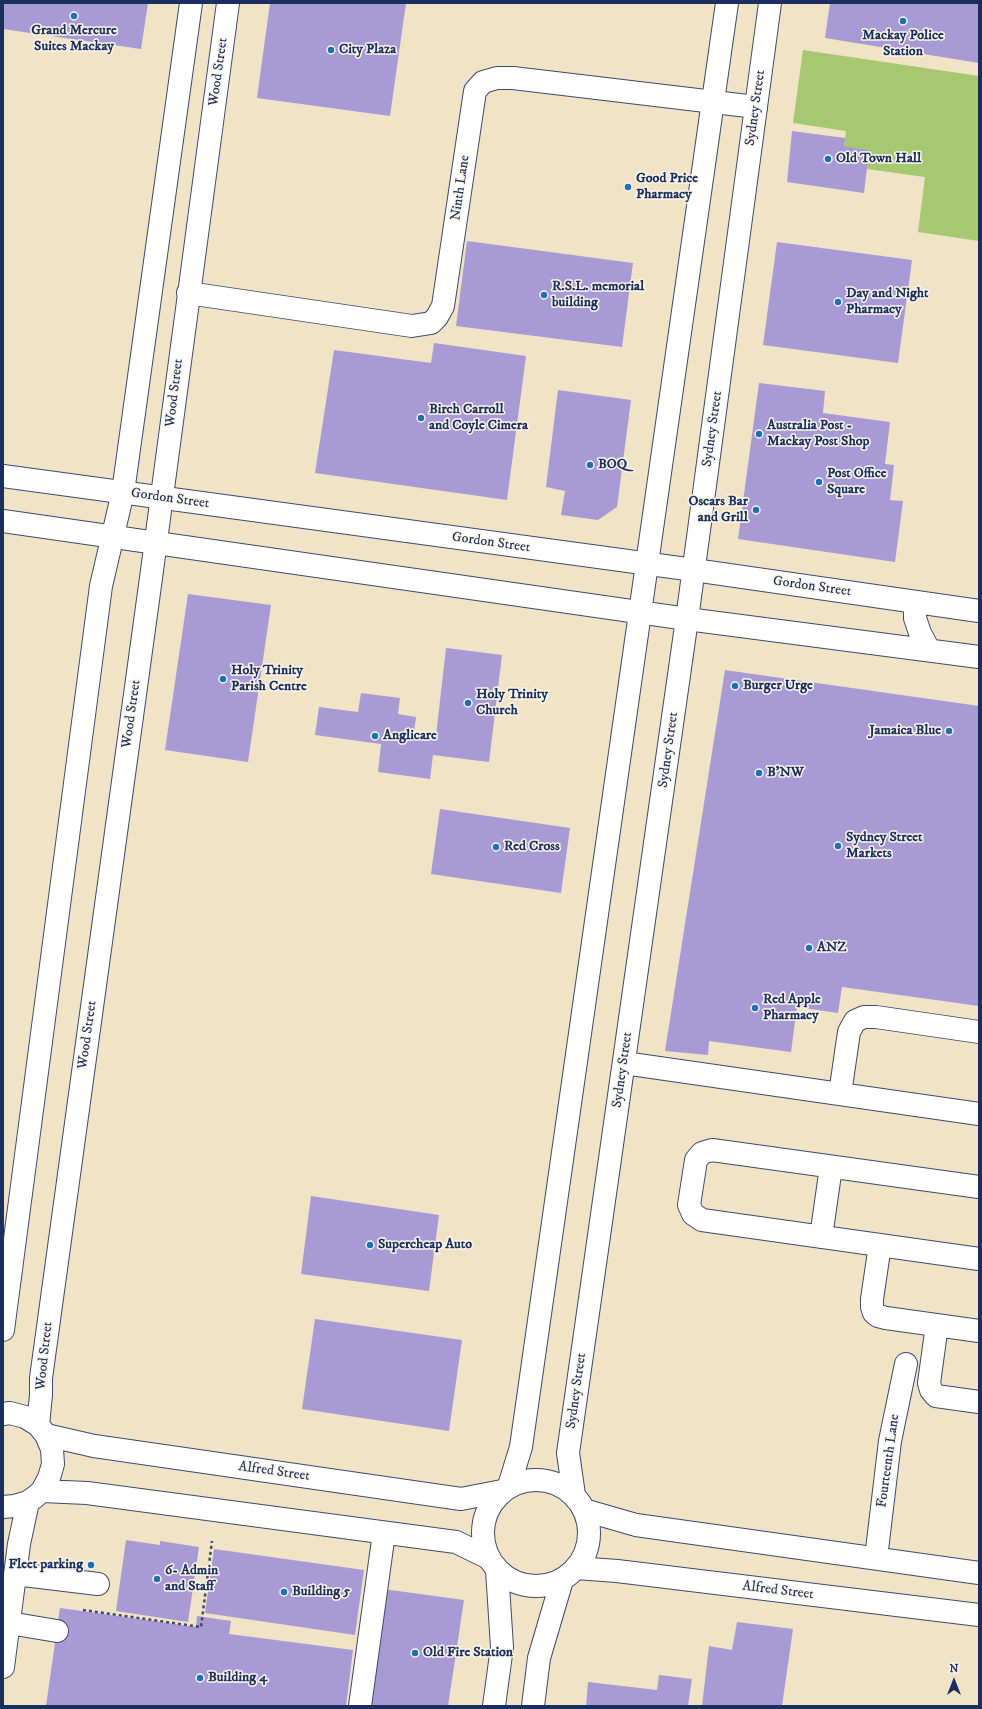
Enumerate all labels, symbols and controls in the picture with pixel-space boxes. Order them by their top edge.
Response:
marker: Grand Mercure Suites Mackay [69,11,79,21]
marker: Mackay Police Station [898,16,908,26]
place label: Grand Mercure Suites Mackay [31,23,117,56]
place label: Mackay Police Station [862,28,944,60]
street label: Wood Street [206,37,232,107]
place label: City Plaza [339,42,396,58]
marker: City Plaza [326,45,336,55]
street label: Sydney Street [742,69,770,147]
place label: Old Town Hall [836,151,921,167]
street label: Ninth Lane [448,154,474,222]
marker: Old Town Hall [823,154,833,164]
place label: Good Price Pharmacy [636,171,698,204]
marker: Good Price Pharmacy [623,182,633,192]
place label: R.S.L. memorial building [552,279,644,312]
place label: Day and Night Pharmacy [846,286,928,318]
marker: R.S.L. memorial building [539,290,549,300]
marker: Day and Night Pharmacy [833,297,843,307]
street label: Wood Street [162,358,188,428]
street label: Sydney Street [699,390,727,468]
place label: Birch Carroll and Coyle Cimera [429,402,528,434]
marker: Birch Carroll and Coyle Cimera [416,413,426,423]
place label: Australia Post - Mackay Post Shop [767,418,870,450]
marker: Australia Post - Mackay Post Shop [754,429,764,439]
place label: BOQ [598,457,627,473]
marker: BOQ [585,460,595,470]
place label: Post Office Square [827,466,886,498]
marker: Post Office Square [814,477,824,487]
street label: Gordon Street [130,485,210,513]
place label: Oscars Bar and Grill [689,494,748,526]
marker: Oscars Bar and Grill [751,505,761,515]
street label: Gordon Street [451,529,531,557]
street label: Gordon Street [772,573,852,601]
place label: Holy Trinity Parish Centre [231,663,307,696]
marker: Holy Trinity Parish Centre [218,674,228,684]
place label: Burger Urge [743,678,813,694]
street label: Wood Street [119,679,145,749]
marker: Burger Urge [730,681,740,691]
place label: Holy Trinity Church [476,687,548,720]
marker: Holy Trinity Church [463,698,473,708]
street label: Sydney Street [655,711,683,789]
place label: Jamaica Blue [869,723,941,739]
marker: Jamaica Blue [944,726,954,736]
place label: Anglicare [383,728,437,744]
marker: Anglicare [370,731,380,741]
place label: B'NW [767,765,804,781]
marker: B'NW [754,768,764,778]
place label: Sydney Street Markets [846,830,923,862]
place label: Red Cross [504,839,560,855]
marker: Sydney Street Markets [833,841,843,851]
marker: Red Cross [491,842,501,852]
place label: ANZ [817,940,846,956]
marker: ANZ [804,943,814,953]
place label: Red Apple Pharmacy [763,992,821,1024]
street label: Wood Street [75,1000,101,1070]
marker: Red Apple Pharmacy [750,1003,760,1013]
street label: Sydney Street [609,1031,637,1109]
place label: Supercheap Auto [378,1237,472,1253]
marker: Supercheap Auto [365,1240,375,1250]
street label: Wood Street [33,1321,57,1391]
street label: Sydney Street [563,1352,591,1430]
street label: Fourteenth Lane [874,1413,904,1509]
street label: Alfred Street [237,1459,311,1485]
place label: Fleet parking [8,1557,83,1573]
marker: Fleet parking [86,1560,96,1570]
place label: 6- Admin and Staff [165,1563,218,1596]
marker: 6- Admin and Staff [152,1574,162,1584]
street label: Alfred Street [741,1578,815,1604]
place label: Building 5 [292,1584,350,1600]
marker: Building 5 [279,1587,289,1597]
place label: Old Fire Station [423,1645,513,1661]
marker: Old Fire Station [410,1648,420,1658]
north arrow [934,1661,974,1701]
text: N [949,1662,959,1676]
place label: Building 4 [208,1670,267,1686]
marker: Building 4 [195,1673,205,1683]

